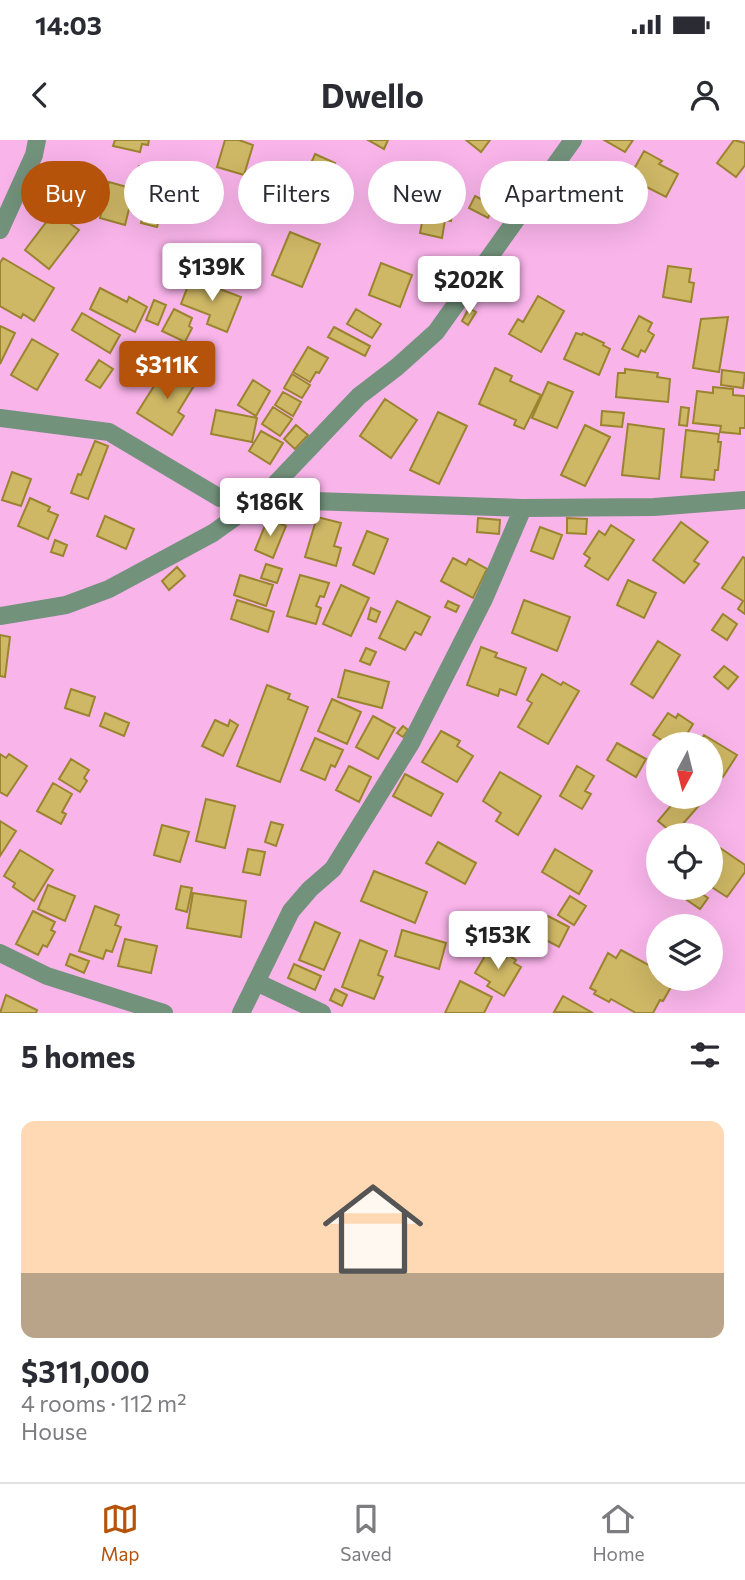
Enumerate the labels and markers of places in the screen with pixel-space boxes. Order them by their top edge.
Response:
pin: $139K [163,244,261,303]
pin: $202K [420,256,518,316]
pin: $311K [118,342,216,401]
pin: $186K [221,478,319,538]
pin: $153K [449,912,547,971]

